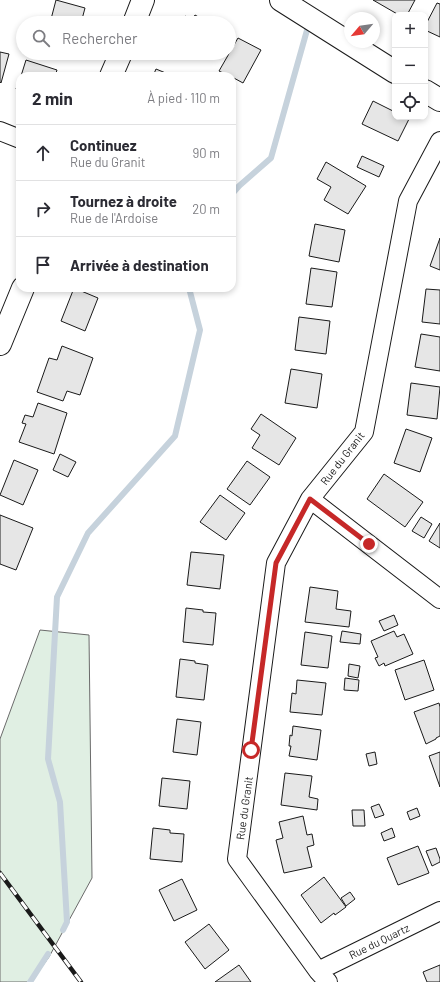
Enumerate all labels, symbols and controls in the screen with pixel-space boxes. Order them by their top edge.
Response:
north arrow [344,12,380,48]
map controls [392,12,428,120]
button: + [392,12,428,48]
search box [16,16,236,60]
icon: search [30,27,52,49]
text: Rechercher [62,29,138,47]
button: − [392,48,428,84]
button: locate [392,84,428,120]
text: 2 min [32,88,73,108]
text: À pied · 110 m [147,90,220,106]
text: Continuez [70,136,137,154]
icon: ahead [32,142,54,164]
text: 90 m [193,145,220,161]
text: Rue du Granit [70,154,146,170]
text: Tournez à droite [70,192,177,210]
icon: right [32,198,54,220]
text: 20 m [192,201,220,217]
text: Rue de l'Ardoise [70,210,158,226]
icon: arrive [32,254,54,276]
text: Arrivée à destination [70,256,209,274]
street label: Rue du Granit [317,429,367,487]
route end [360,535,378,553]
route start [242,741,260,759]
street label: Rue du Granit [233,775,255,841]
street label: Rue du Quartz [347,921,411,961]

